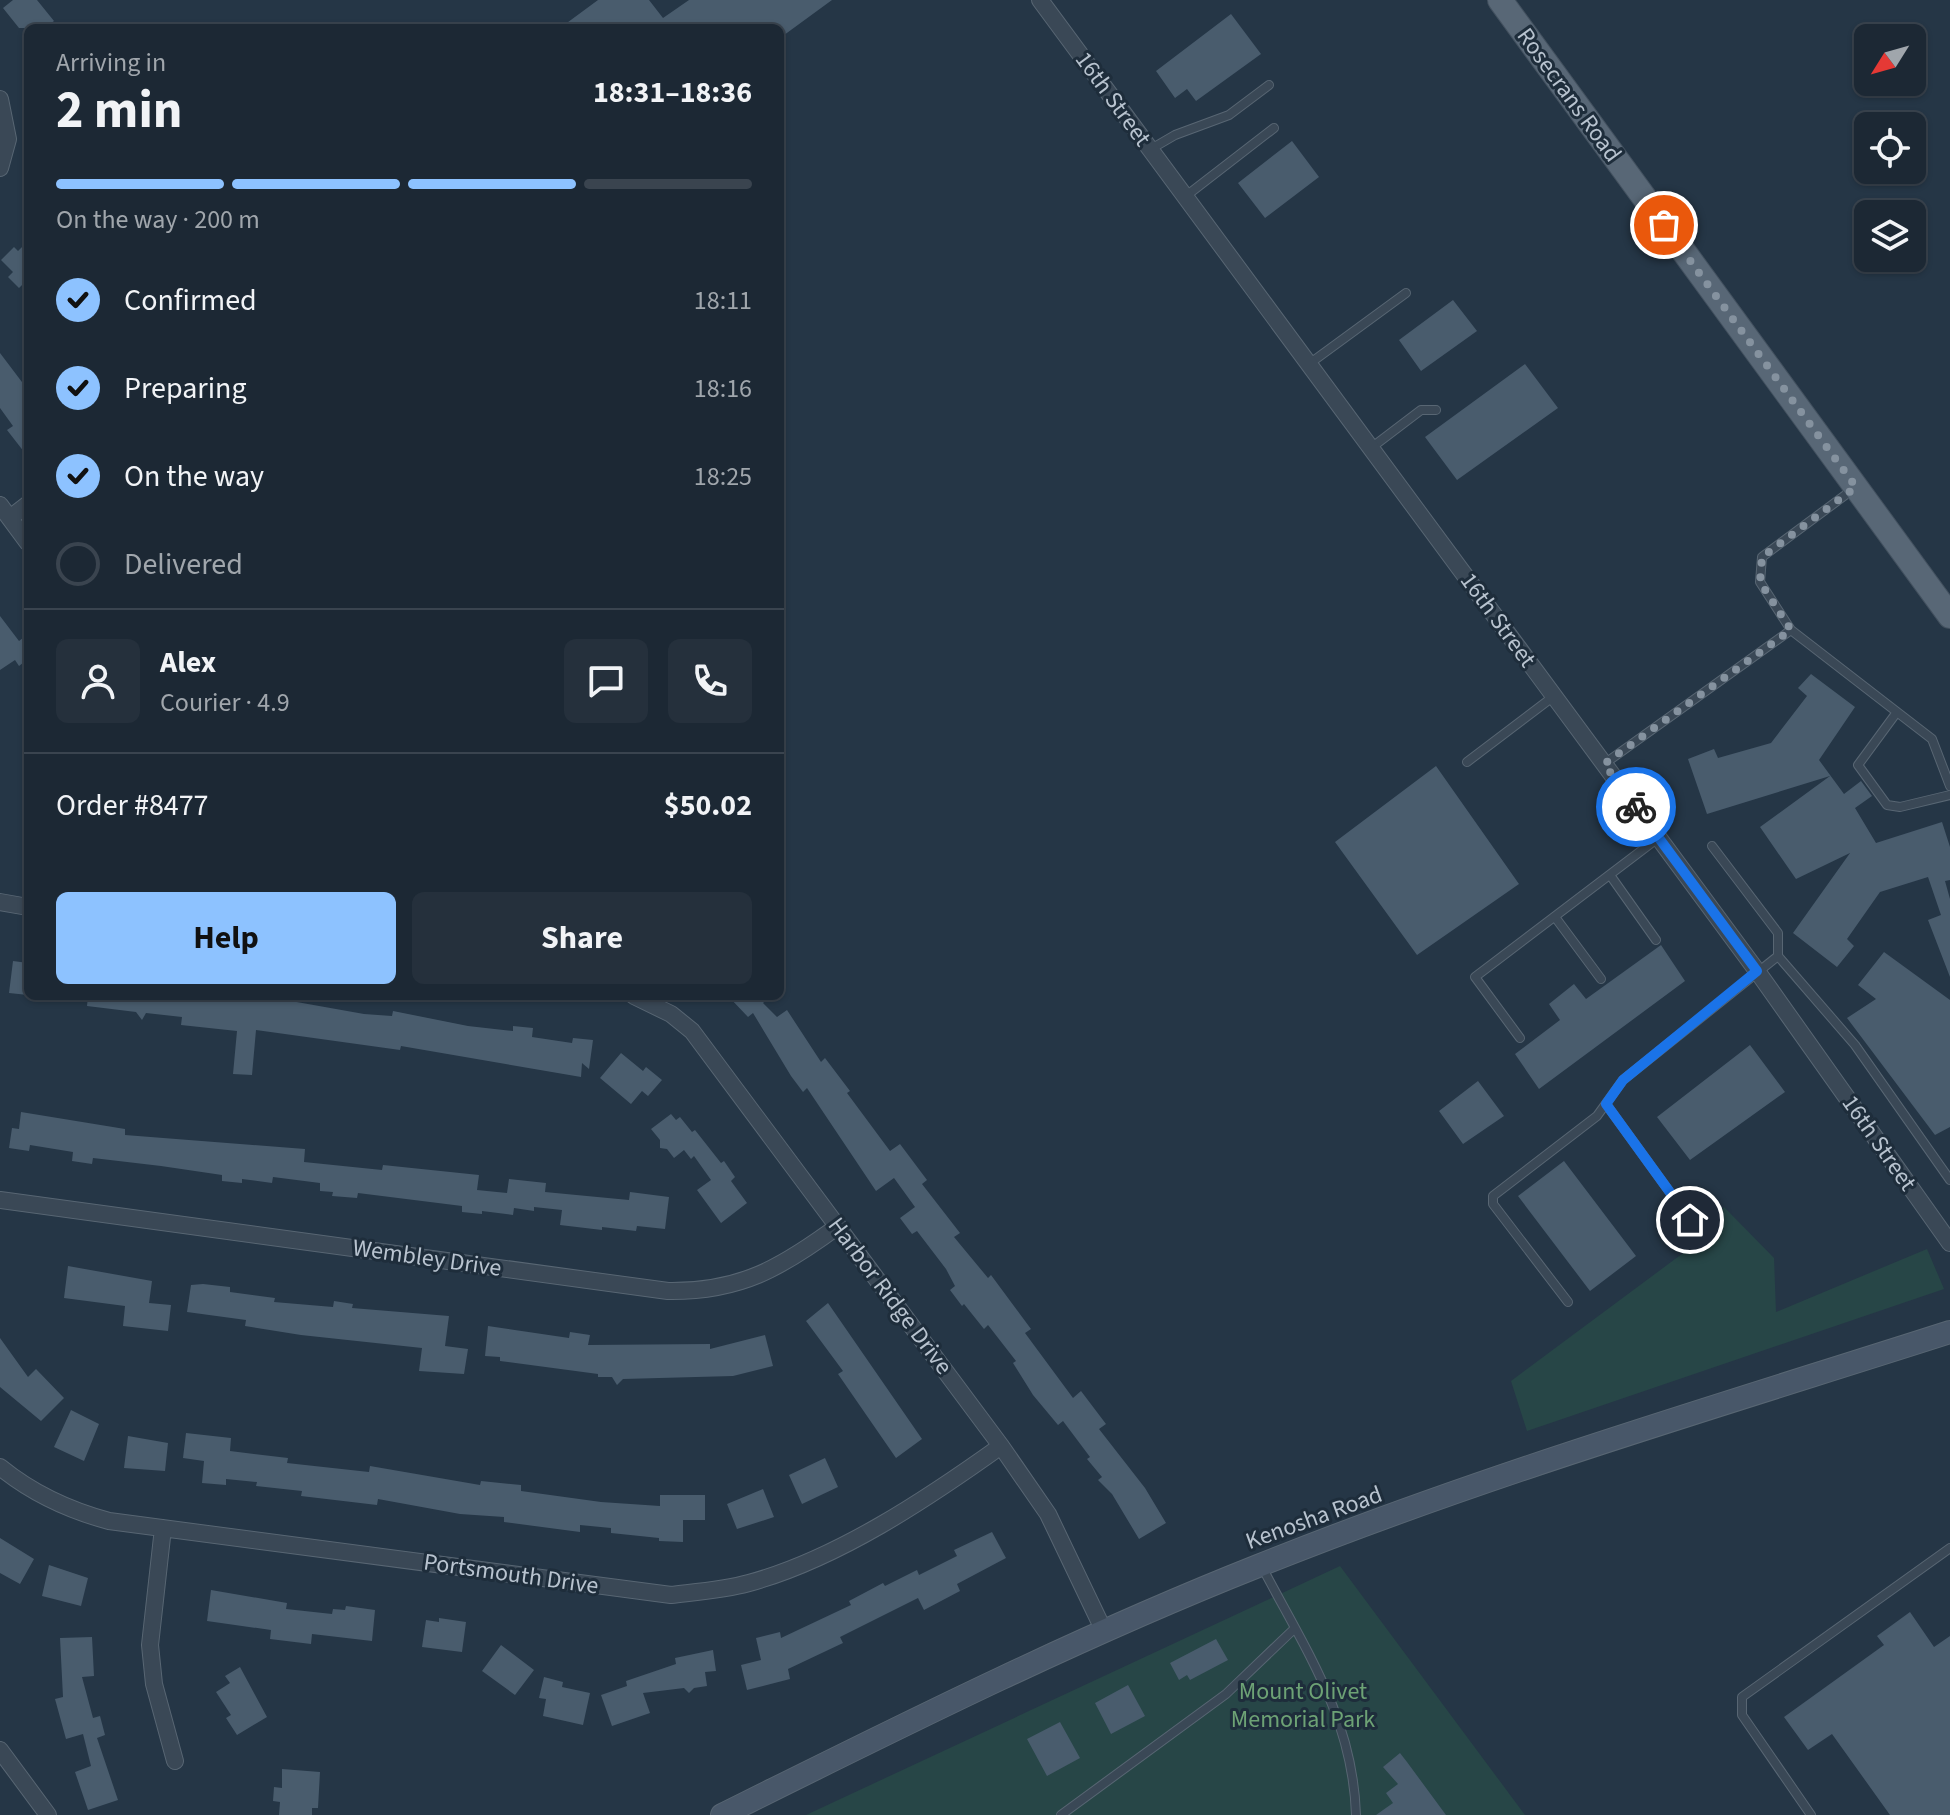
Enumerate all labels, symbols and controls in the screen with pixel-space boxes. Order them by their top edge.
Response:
street label: Rosecrans Road [1508,21,1630,169]
north arrow [1854,24,1926,96]
map controls [1854,24,1926,272]
text: Arriving in [56,44,166,81]
street label: 16th Street [1067,44,1159,154]
text: 18:31–18:36 [593,71,752,114]
text: 2 min [56,74,183,148]
button: locate [1854,112,1926,184]
pin [1630,191,1698,259]
button: layers [1854,200,1926,272]
text: On the way · 200 m [56,201,260,238]
icon: bag [1642,203,1686,247]
icon: check [56,278,100,322]
text: Confirmed [124,279,257,322]
text: 18:11 [694,282,752,319]
icon: check [56,366,100,410]
text: Preparing [124,367,247,410]
text: 18:16 [694,370,752,407]
icon: check [56,454,100,498]
text: On the way [124,455,264,498]
text: 18:25 [694,458,752,495]
text: Delivered [124,543,243,586]
street label: 16th Street [1452,565,1544,675]
button: person [56,639,140,723]
button: chat [564,639,648,723]
button: phone [668,639,752,723]
text: Alex [160,641,216,684]
text: Courier · 4.9 [160,684,290,721]
courier [1596,767,1676,847]
text: Order #8477 [56,784,209,827]
text: $50.02 [664,784,752,827]
icon: bike [1614,785,1658,829]
button: Help [56,892,396,984]
button: Share [412,892,752,984]
street label: 16th Street [1833,1088,1925,1198]
pin [1656,1186,1724,1254]
icon: home [1668,1198,1712,1242]
street label: Harbor Ridge Drive [819,1210,961,1382]
street label: Wembley Drive [350,1230,504,1286]
street label: Kenosha Road [1241,1477,1387,1559]
street label: Portsmouth Drive [421,1544,601,1604]
park label: Mount Olivet Memorial Park [1231,1674,1375,1737]

